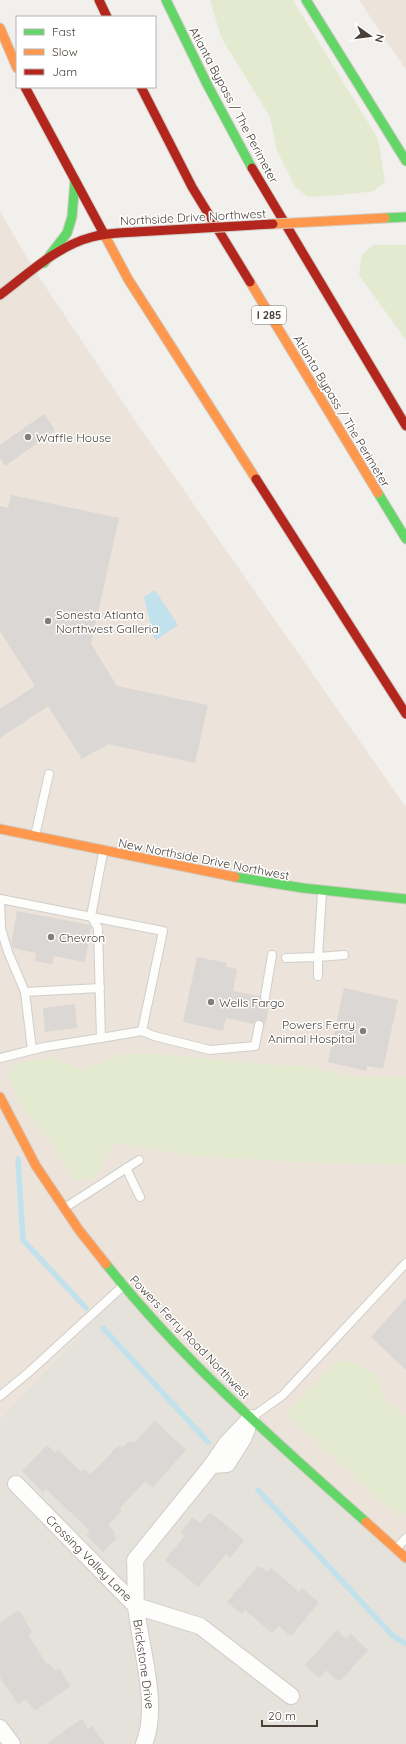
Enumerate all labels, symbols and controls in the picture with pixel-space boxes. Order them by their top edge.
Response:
legend [16,16,156,88]
north arrow [350,16,390,56]
text: Fast [52,24,76,39]
street label: Atlanta Bypass / The Perimeter [186,24,282,186]
text: N [372,33,387,44]
text: Slow [52,44,78,59]
text: Jam [52,64,77,79]
street label: Northside Drive Northwest [120,206,266,228]
road number: I 285 [252,306,286,324]
street label: Atlanta Bypass / The Perimeter [291,332,394,490]
place label: Waffle House [36,430,112,445]
marker: Waffle House [23,432,33,442]
place label: Sonesta Atlanta Northwest Galleria [56,607,159,636]
marker: Sonesta Atlanta Northwest Galleria [43,616,53,626]
street label: New Northside Drive Northwest [117,835,291,883]
place label: Chevron [59,930,105,945]
marker: Chevron [46,932,56,942]
place label: Wells Fargo [219,995,284,1010]
marker: Wells Fargo [206,997,216,1007]
place label: Powers Ferry Animal Hospital [268,1017,355,1046]
marker: Powers Ferry Animal Hospital [358,1026,368,1036]
street label: Powers Ferry Road Northwest [127,1272,253,1402]
street label: Crossing Valley Lane [43,1512,135,1604]
street label: Brickstone Drive [130,1618,158,1710]
scale bar [262,1702,317,1728]
text: 20 m [268,1708,296,1723]

